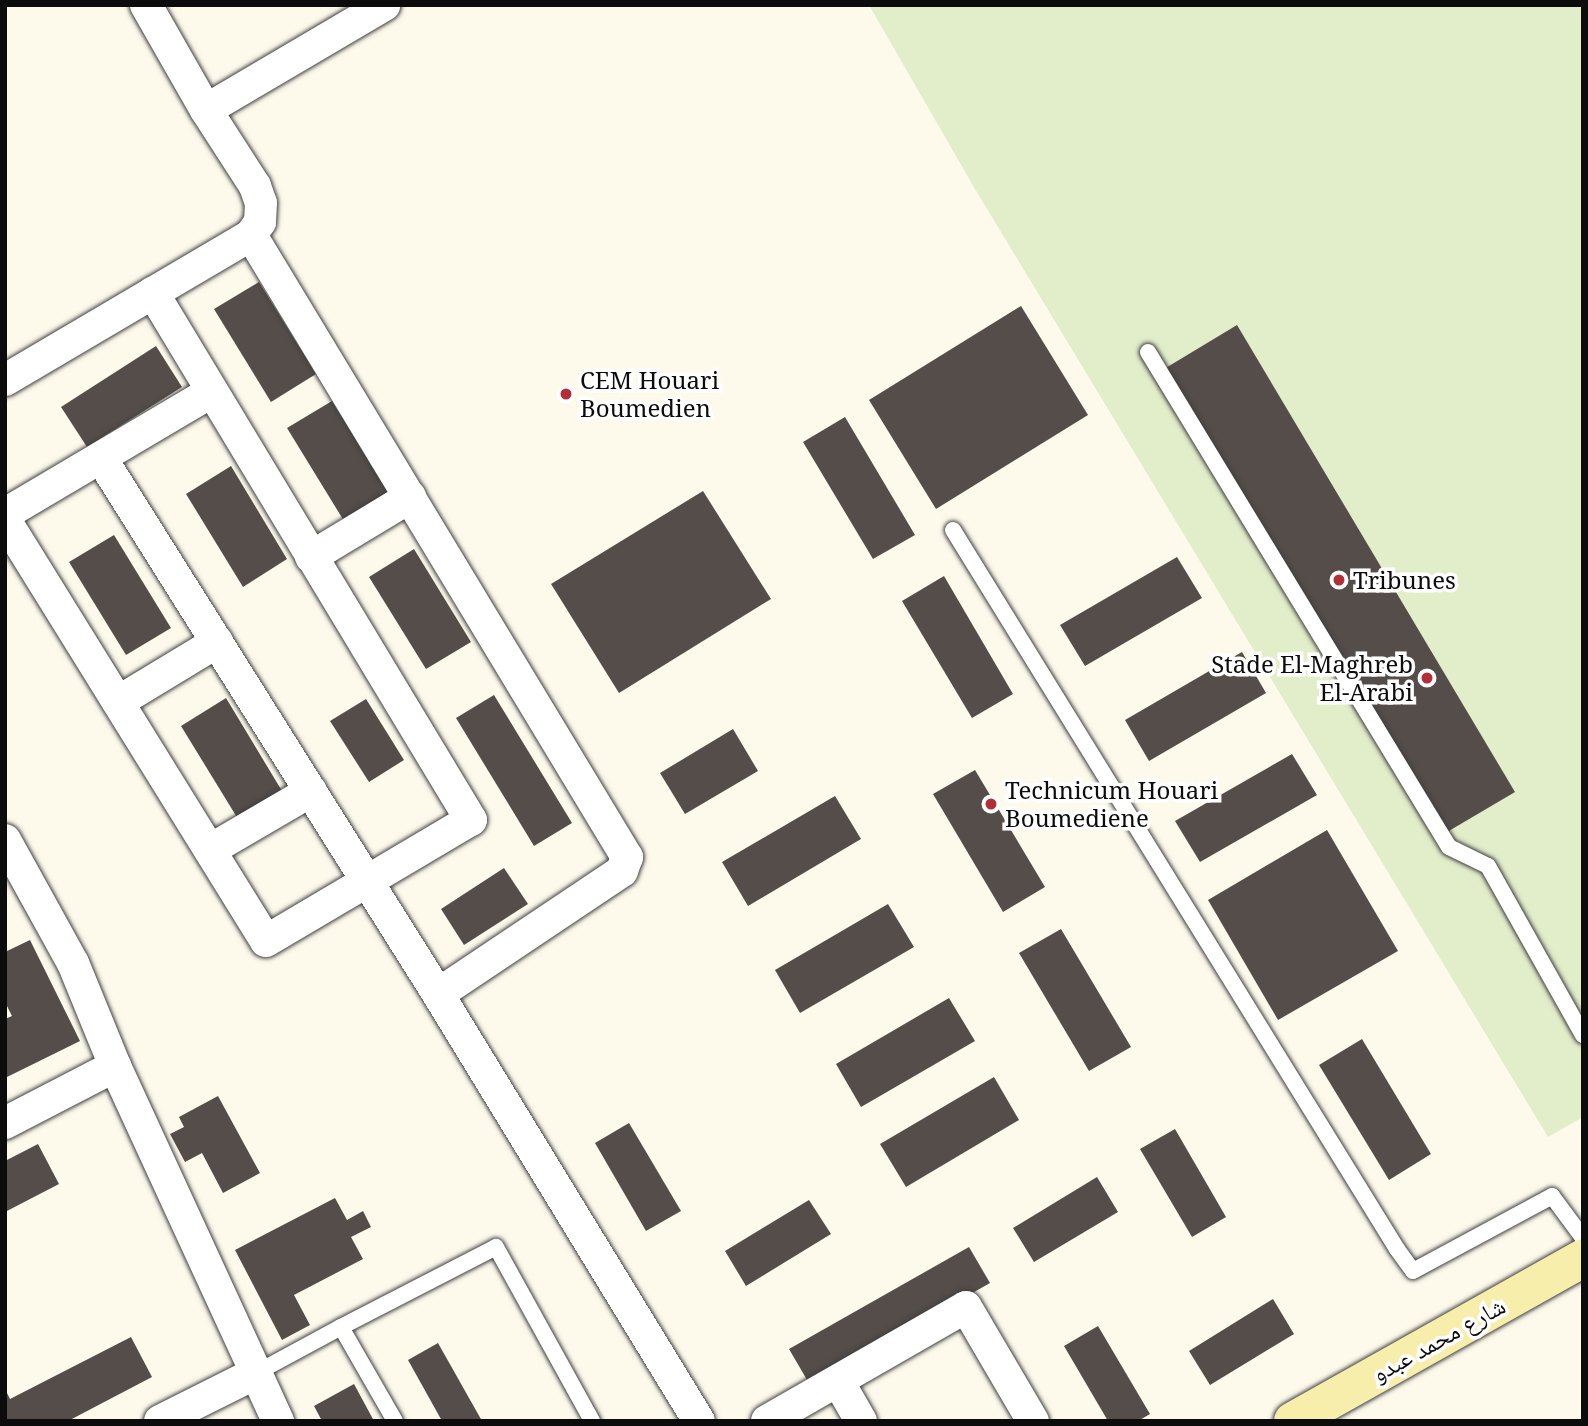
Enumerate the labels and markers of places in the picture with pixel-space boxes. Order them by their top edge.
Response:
place label: CEM Houari Boumedien [580,366,719,422]
marker: CEM Houari Boumedien [558,386,574,402]
place label: Tribunes [1353,566,1456,594]
marker: Tribunes [1331,572,1347,588]
place label: Stade El-Maghreb El-Arabi [1211,650,1413,706]
marker: Stade El-Maghreb El-Arabi [1419,670,1435,686]
place label: Technicum Houari Boumediene [1005,776,1218,832]
marker: Technicum Houari Boumediene [983,796,999,812]

